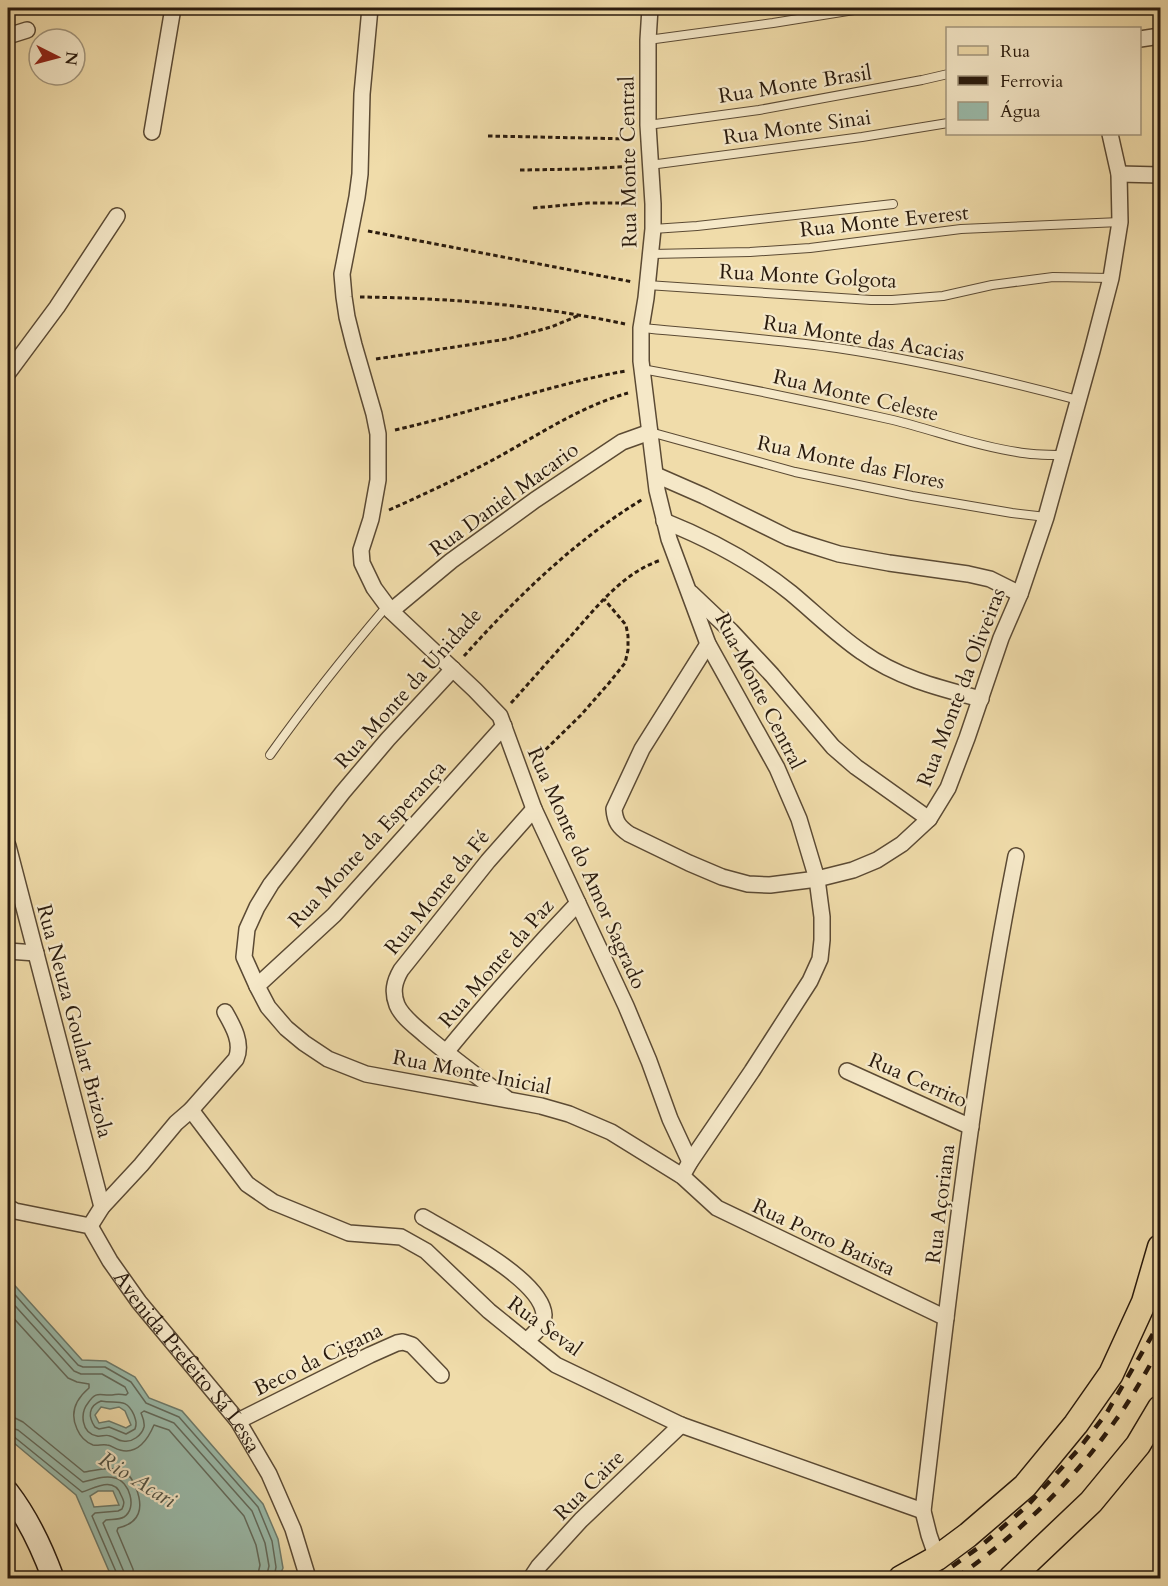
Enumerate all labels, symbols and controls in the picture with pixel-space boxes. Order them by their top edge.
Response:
north arrow [27,27,87,87]
legend [946,27,1141,135]
text: Rua [1000,39,1030,64]
text: N [59,50,83,67]
street label: Rua Monte Brasil [716,58,874,111]
text: Ferrovia [1000,69,1063,94]
street label: Rua Monte Central [613,76,644,248]
text: Água [1000,99,1041,124]
street label: Rua Monte Sinai [721,103,873,152]
street label: Rua Monte Everest [798,198,970,245]
street label: Rua Monte Golgota [718,257,898,296]
street label: Rua Monte das Acacias [761,308,967,369]
street label: Rua Monte Celeste [770,362,942,429]
street label: Rua Monte das Flores [754,428,948,497]
street label: Rua Daniel Macario [424,435,585,563]
street label: Rua Monte da Oliveiras [910,584,1013,791]
street label: Rua Monte da Unidade [328,602,489,775]
street label: Rua Monte Central [708,608,811,774]
street label: Rua Monte do Amor Sagrado [520,743,653,994]
street label: Rua Monte da Esperança [282,754,453,935]
street label: Rua Monte da Fé [378,824,497,961]
street label: Rua Monte da Paz [432,892,561,1034]
street label: Rua Neuza Goulart Brizola [29,901,120,1141]
street label: Rua Monte Inicial [390,1043,553,1102]
street label: Rua Cerrito [864,1046,972,1115]
street label: Rua Açoriana [919,1143,962,1266]
street label: Rua Porto Batista [748,1192,900,1283]
street label: Avenida Prefeito Sá Lessa [106,1265,267,1458]
street label: Rua Seval [501,1289,588,1363]
street label: Beco da Cigana [249,1316,388,1403]
water label: Rio Acari [93,1444,183,1516]
street label: Rua Caire [548,1444,631,1527]

